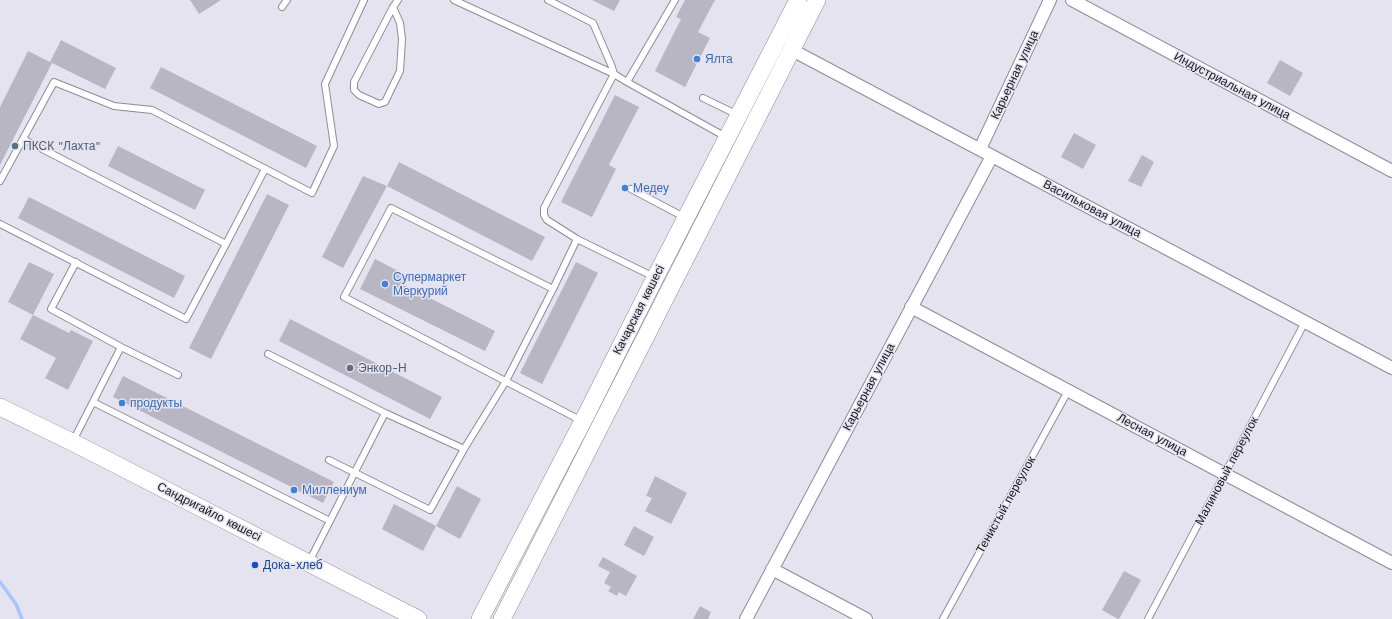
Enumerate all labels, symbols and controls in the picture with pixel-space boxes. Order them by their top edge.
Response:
street label: Карьерная улица [988,28,1042,122]
street label: Индустриальная улица [1171,49,1293,123]
place label: Ялта [705,52,733,66]
marker: Ялта [692,54,702,64]
place label: ПКСК "Лахта" [23,139,100,153]
marker: ПКСК "Лахта" [10,141,20,151]
street label: Васильковая улица [1040,177,1144,241]
place label: Медеу [633,181,669,195]
marker: Медеу [620,183,630,193]
street label: Качарская көшесі [610,263,668,357]
place label: Супермаркет Меркурий [393,270,466,298]
marker: Супермаркет Меркурий [380,279,390,289]
street label: Карьерная улица [840,341,898,433]
place label: Энкор-Н [358,361,407,375]
marker: Энкор-Н [345,363,355,373]
place label: продукты [130,396,182,410]
marker: продукты [117,398,127,408]
street label: Лесная улица [1114,410,1190,460]
street label: Малиновый переулок [1192,414,1262,528]
street label: Тенистый переулок [973,454,1039,556]
street label: Сандригайло көшесі [155,480,263,544]
place label: Миллениум [302,483,367,497]
marker: Миллениум [289,485,299,495]
place label: Дока-хлеб [263,558,323,572]
marker: Дока-хлеб [250,560,260,570]

